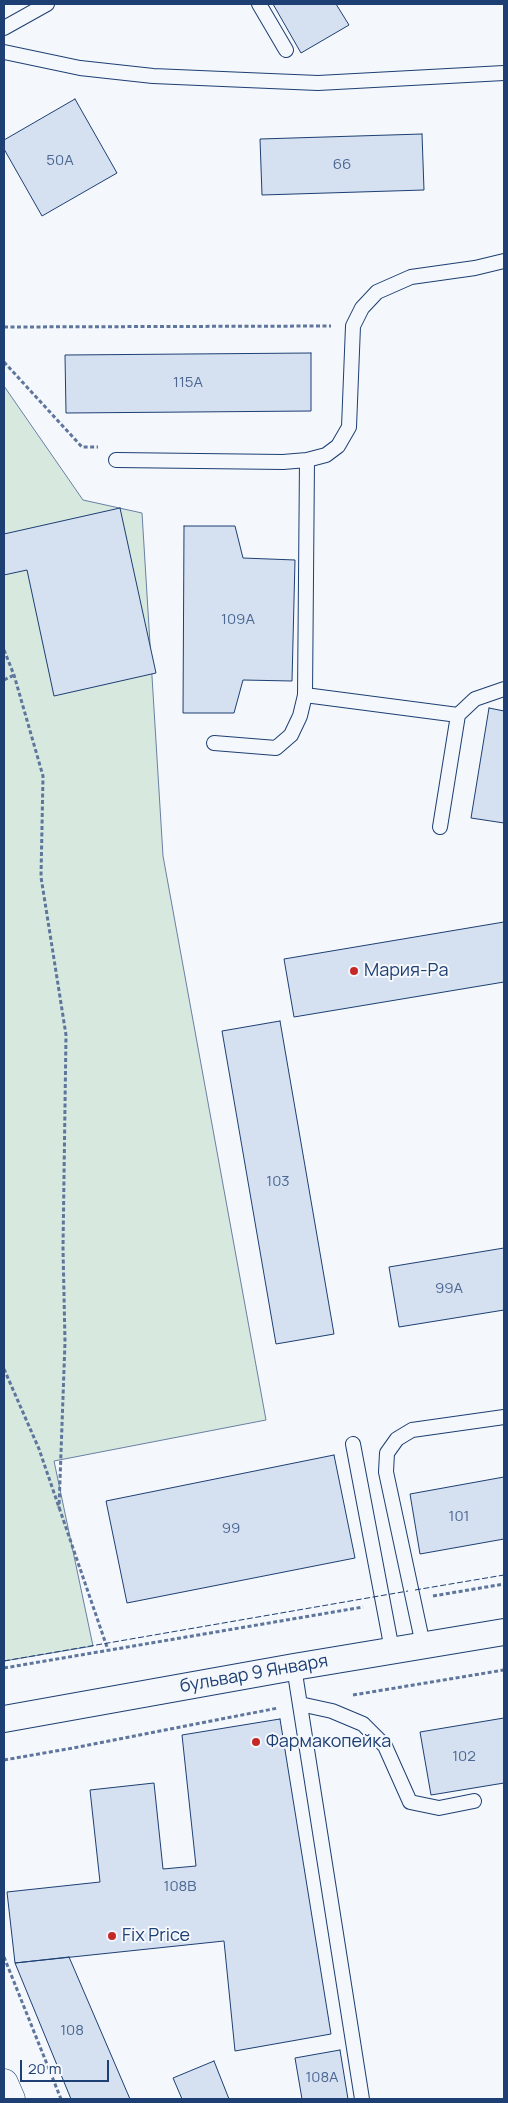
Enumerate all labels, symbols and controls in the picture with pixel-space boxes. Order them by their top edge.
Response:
house number: 50А [46,152,74,170]
house number: 66 [333,156,351,174]
house number: 115А [173,374,203,392]
house number: 109А [221,611,255,629]
place label: Мария-Ра [364,960,448,982]
marker: Мария-Ра [348,965,360,977]
house number: 103 [266,1173,290,1191]
house number: 99А [435,1280,463,1298]
house number: 101 [449,1508,469,1526]
house number: 99 [222,1520,240,1538]
street label: бульвар 9 Января [178,1650,330,1698]
place label: Фармакопейка [266,1731,391,1753]
marker: Фармакопейка [250,1736,262,1748]
house number: 102 [452,1748,476,1766]
house number: 108В [164,1878,196,1896]
place label: Fix Price [122,1925,190,1947]
marker: Fix Price [106,1930,118,1942]
house number: 108 [60,2022,84,2040]
scale bar [22,2050,111,2082]
text: 20 m [28,2058,61,2079]
house number: 108А [305,2069,339,2087]

